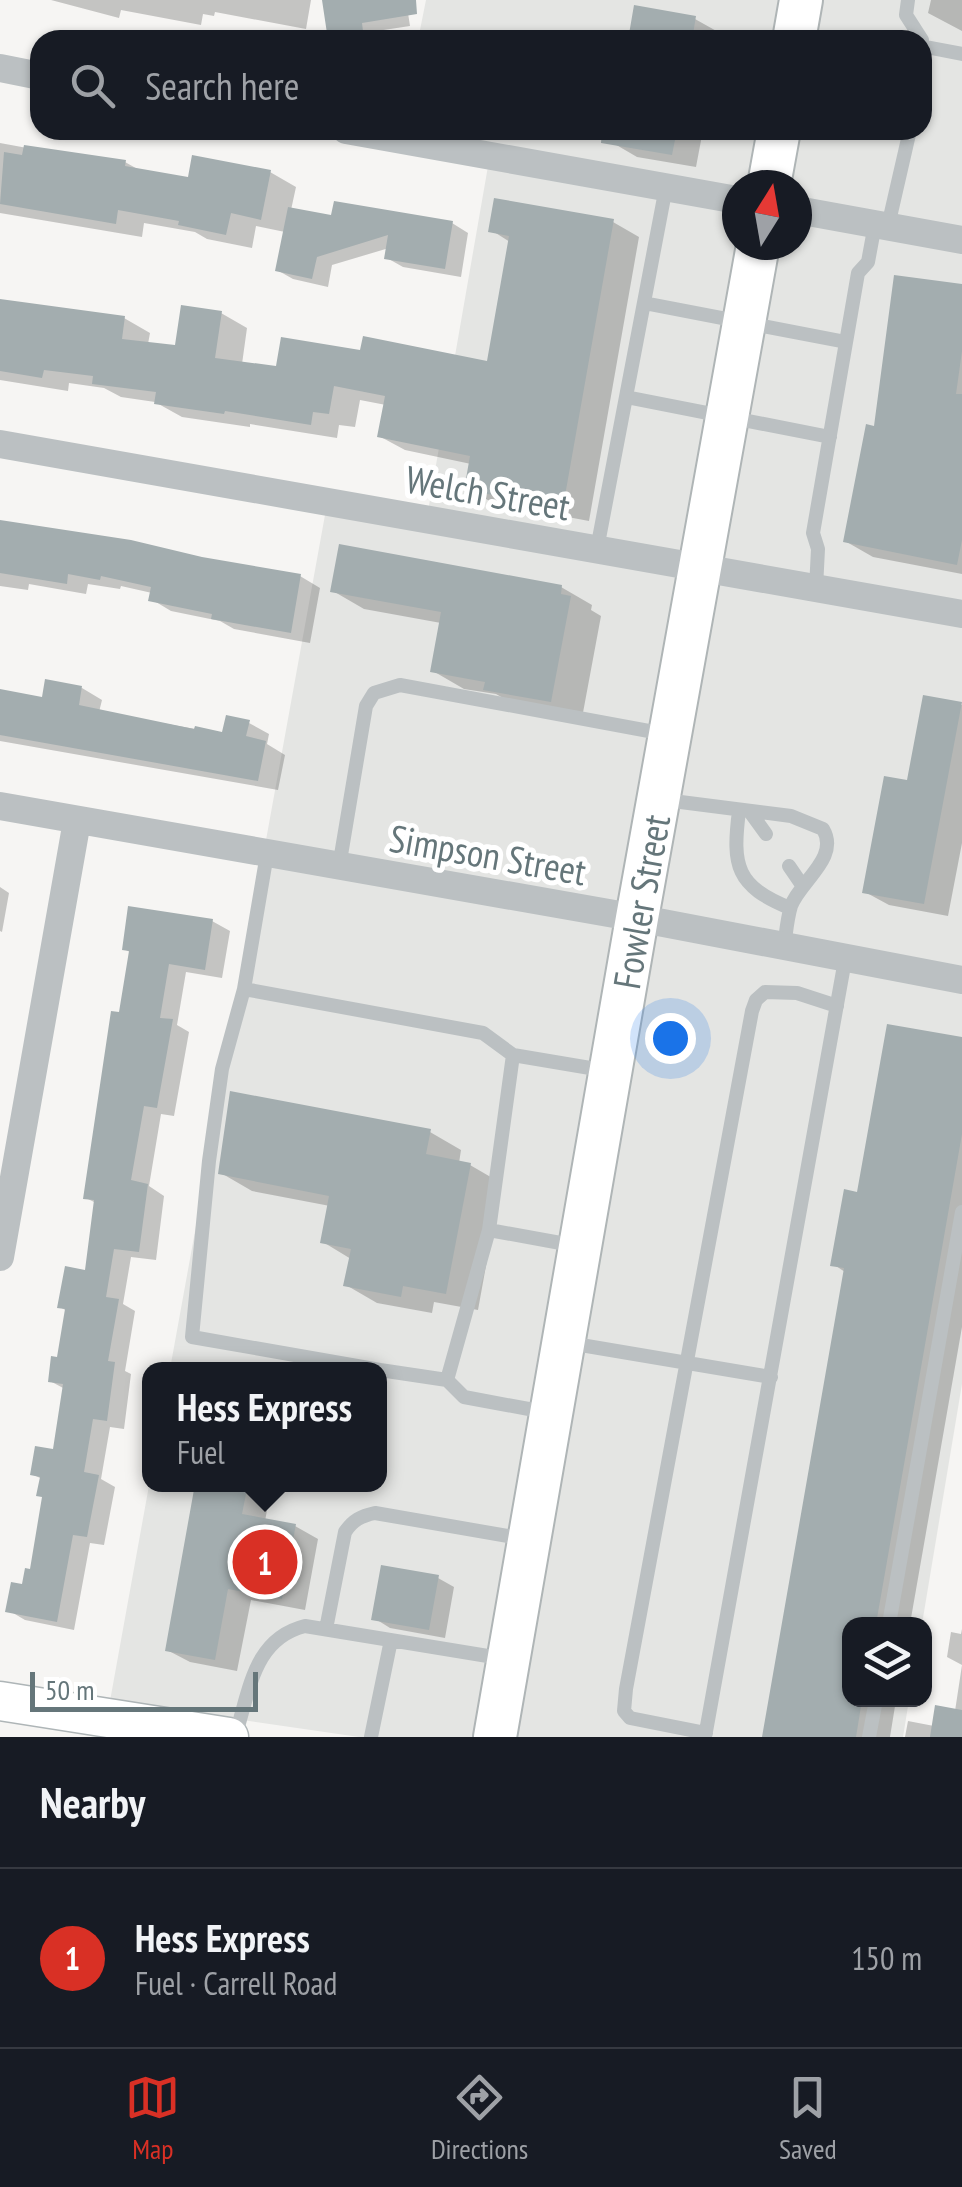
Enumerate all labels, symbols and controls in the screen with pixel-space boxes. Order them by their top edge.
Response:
search box [30,30,932,140]
icon: search [65,58,120,113]
text: Search here [145,61,299,110]
north arrow [722,170,812,260]
street label: Welch Street [402,453,574,531]
street label: Fowler Street [601,810,680,992]
street label: Simpson Street [386,813,591,895]
your location [645,1013,696,1064]
popup [142,1362,387,1492]
text: Hess Express [177,1382,352,1431]
text: Fuel [177,1431,225,1473]
pin: 1 [232,1524,298,1600]
map controls [842,1617,932,1707]
button: layers [842,1617,932,1707]
scale bar [30,1667,258,1712]
text: 50 m [45,1671,94,1708]
text: Nearby [40,1775,145,1830]
text: Hess Express [135,1913,310,1962]
text: 1 [65,1937,80,1979]
text: 150 m [851,1937,922,1979]
text: Fuel · Carrell Road [135,1962,337,2004]
tab: Map [125,2070,180,2167]
tab: Directions [431,2070,528,2167]
tab: Saved [779,2070,837,2167]

